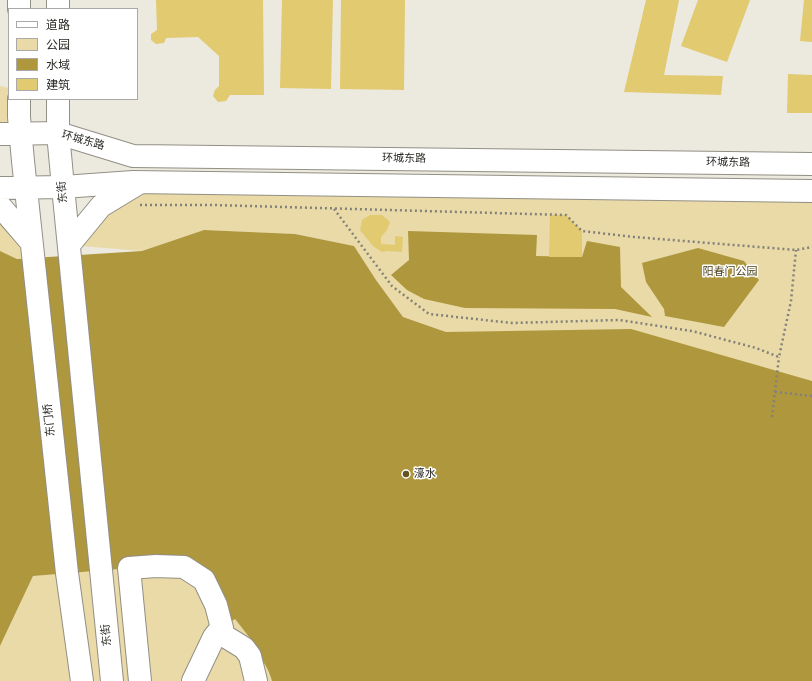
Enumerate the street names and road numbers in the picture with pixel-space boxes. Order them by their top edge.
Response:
street label: 环城东路 [60,129,106,153]
street label: 环城东路 [382,152,426,166]
street label: 环城东路 [706,156,750,170]
street label: 东街 [55,180,71,204]
street label: 东门桥 [42,403,58,437]
street label: 东街 [99,623,115,647]

